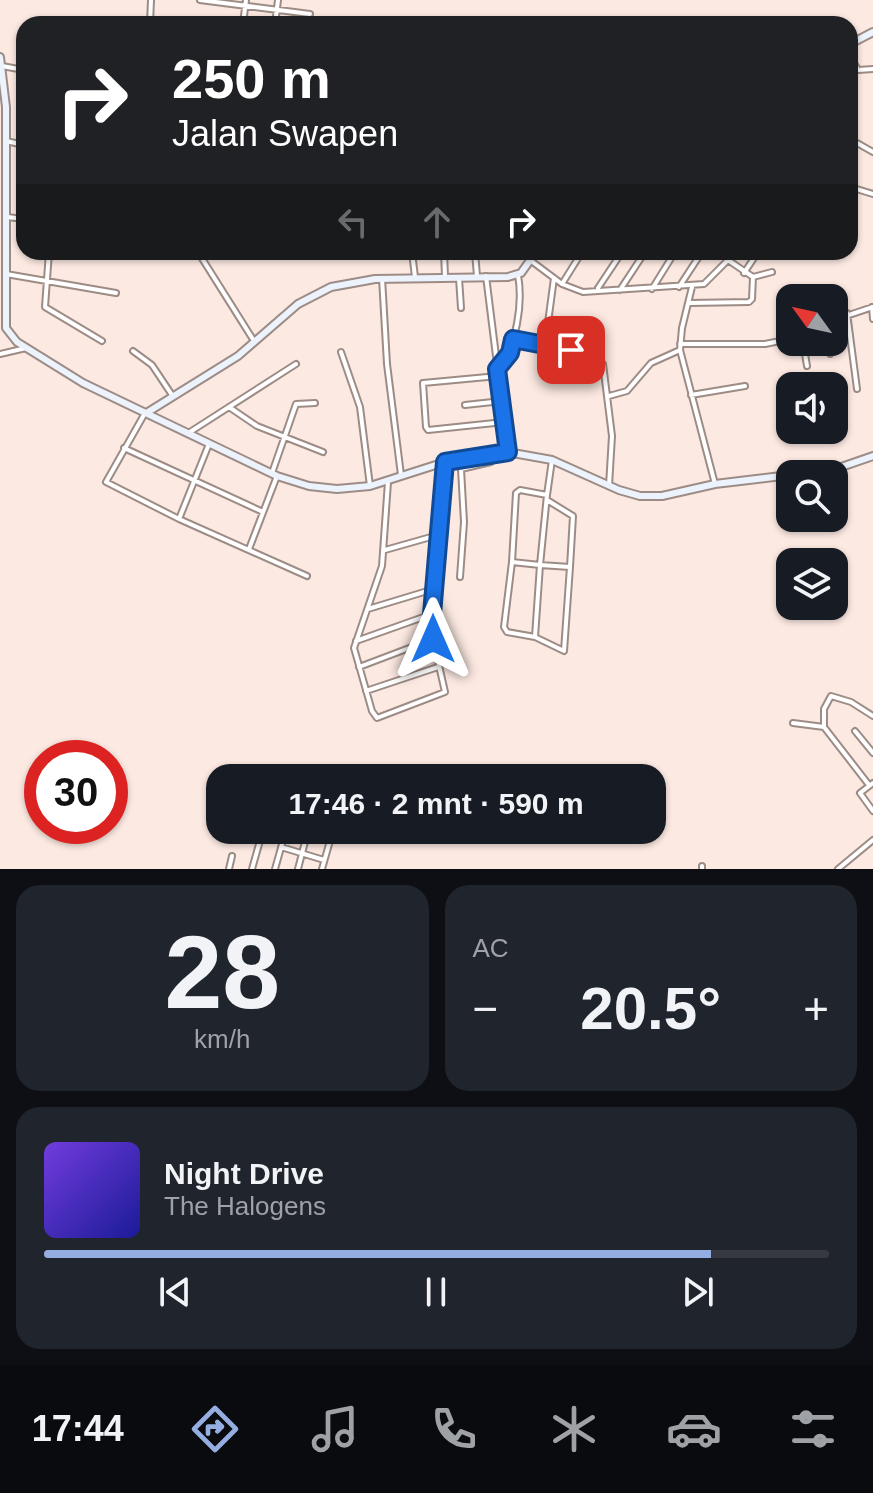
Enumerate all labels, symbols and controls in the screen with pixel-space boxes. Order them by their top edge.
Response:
text: 250 m [172,47,331,110]
icon: right [40,48,144,152]
text: Jalan Swapen [172,113,398,154]
icon: left [331,200,375,244]
icon: ahead [415,200,459,244]
icon: right [499,200,543,244]
north arrow [776,284,848,356]
map controls [776,284,848,620]
pin [537,316,605,384]
icon: arrive [549,328,593,372]
button: sound [776,372,848,444]
button: search [776,460,848,532]
button: layers [776,548,848,620]
position arrow [391,597,475,681]
speed limit sign: 30 [24,740,128,844]
text: 17:46 · 2 mnt · 590 m [288,787,584,820]
text: 28 [164,914,280,1030]
text: AC [473,933,509,963]
text: 20.5° [580,975,721,1042]
text: − [473,984,498,1033]
text: + [803,984,829,1033]
text: km/h [194,1024,250,1054]
text: Night Drive [164,1157,324,1190]
text: The Halogens [164,1191,326,1221]
icon: previous [153,1270,197,1314]
icon: pause [414,1270,458,1314]
icon: next [676,1270,720,1314]
icon: directions [187,1401,243,1457]
icon: music [307,1401,363,1457]
icon: phone [426,1401,482,1457]
icon: climate [546,1401,602,1457]
icon: car [666,1401,722,1457]
icon: filters [785,1401,841,1457]
text: 17:44 [32,1408,124,1449]

